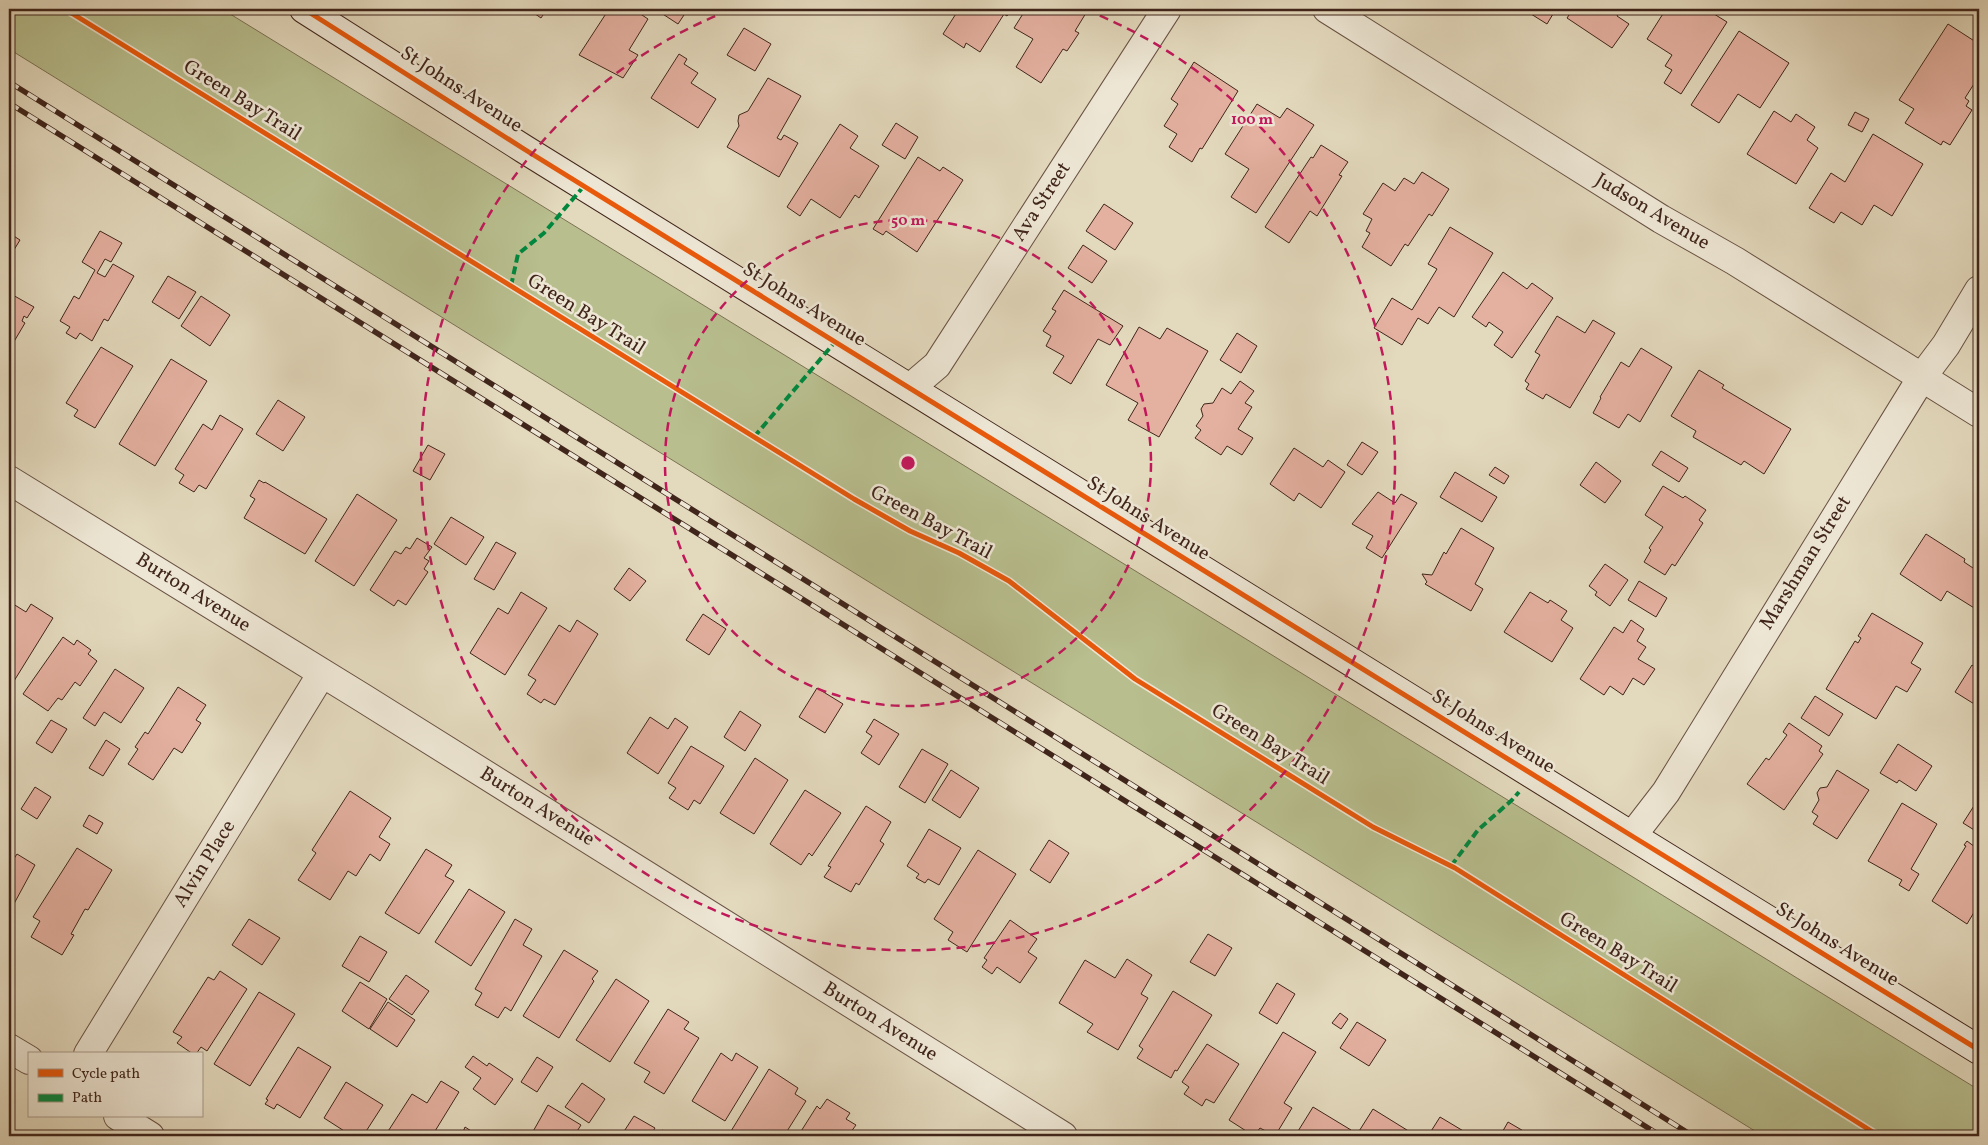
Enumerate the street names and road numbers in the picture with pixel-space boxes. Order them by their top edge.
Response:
street label: St Johns Avenue [394,40,528,140]
street label: Green Bay Trail [178,53,306,149]
street label: Ava Street [1006,157,1078,247]
street label: Judson Avenue [1589,167,1715,257]
street label: St Johns Avenue [737,256,871,354]
street label: Green Bay Trail [522,267,650,363]
street label: St Johns Avenue [1081,470,1215,568]
street label: Green Bay Trail [865,479,997,567]
street label: Marshman Street [1753,491,1859,635]
street label: Burton Avenue [130,546,256,640]
street label: St Johns Avenue [1426,683,1560,781]
street label: Green Bay Trail [1206,697,1334,793]
street label: Burton Avenue [474,760,600,854]
street label: Alvin Place [167,815,243,913]
street label: St Johns Avenue [1770,896,1904,994]
street label: Green Bay Trail [1554,905,1682,1001]
street label: Burton Avenue [817,975,943,1069]

